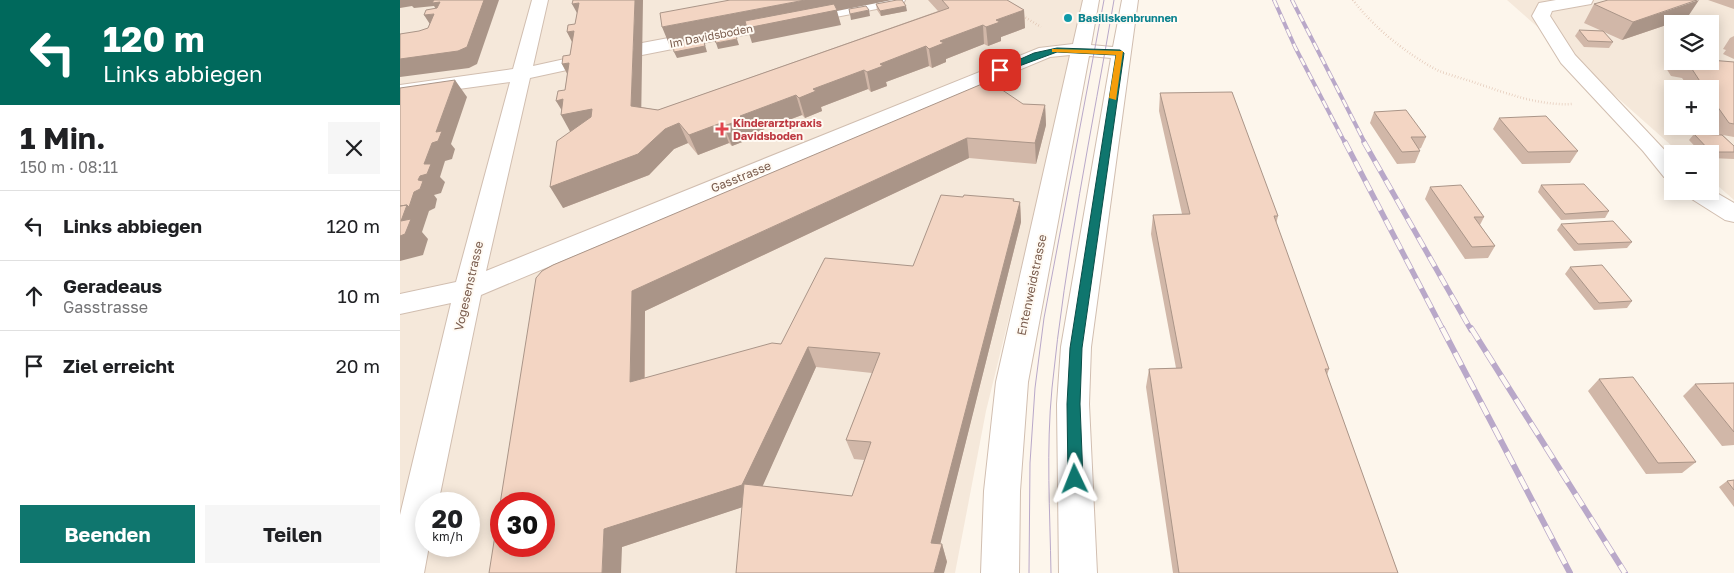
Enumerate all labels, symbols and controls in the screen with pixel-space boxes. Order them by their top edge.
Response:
place label: Basiliskenbrunnen [1078,11,1178,24]
marker: Basiliskenbrunnen [1062,12,1074,24]
map controls [1664,15,1719,200]
button: layers [1664,15,1719,70]
text: 120 m [103,18,205,60]
icon: left [20,20,85,85]
street label: Im Davidsboden [668,21,754,50]
pin [979,49,1021,91]
icon: arrive [986,56,1014,84]
text: Links abbiegen [103,60,263,87]
button: + [1664,80,1719,135]
place label: Kinderarztpraxis Davidsboden [733,116,822,142]
text: 1 Min. [20,120,106,156]
button: close [328,122,380,174]
marker: Kinderarztpraxis Davidsboden [715,122,729,136]
button: − [1664,145,1719,200]
text: 150 m · 08:11 [20,157,118,177]
street label: Gasstrasse [708,158,773,195]
icon: left [20,212,48,240]
text: Links abbiegen [63,214,202,237]
text: 120 m [326,214,380,237]
street label: Entenweidstrasse [1013,233,1050,337]
street label: Vogesenstrasse [451,239,486,332]
text: Geradeaus [63,274,162,297]
icon: ahead [20,282,48,310]
text: 10 m [337,284,380,307]
text: Gasstrasse [63,297,148,317]
icon: arrive [20,352,48,380]
text: Ziel erreicht [63,354,175,377]
text: 20 m [336,354,380,377]
position arrow [1048,452,1100,504]
speed limit sign: 30 [490,492,555,557]
text: 20 [432,503,463,534]
button: Beenden [20,505,195,563]
button: Teilen [205,505,380,563]
text: km/h [432,529,463,544]

